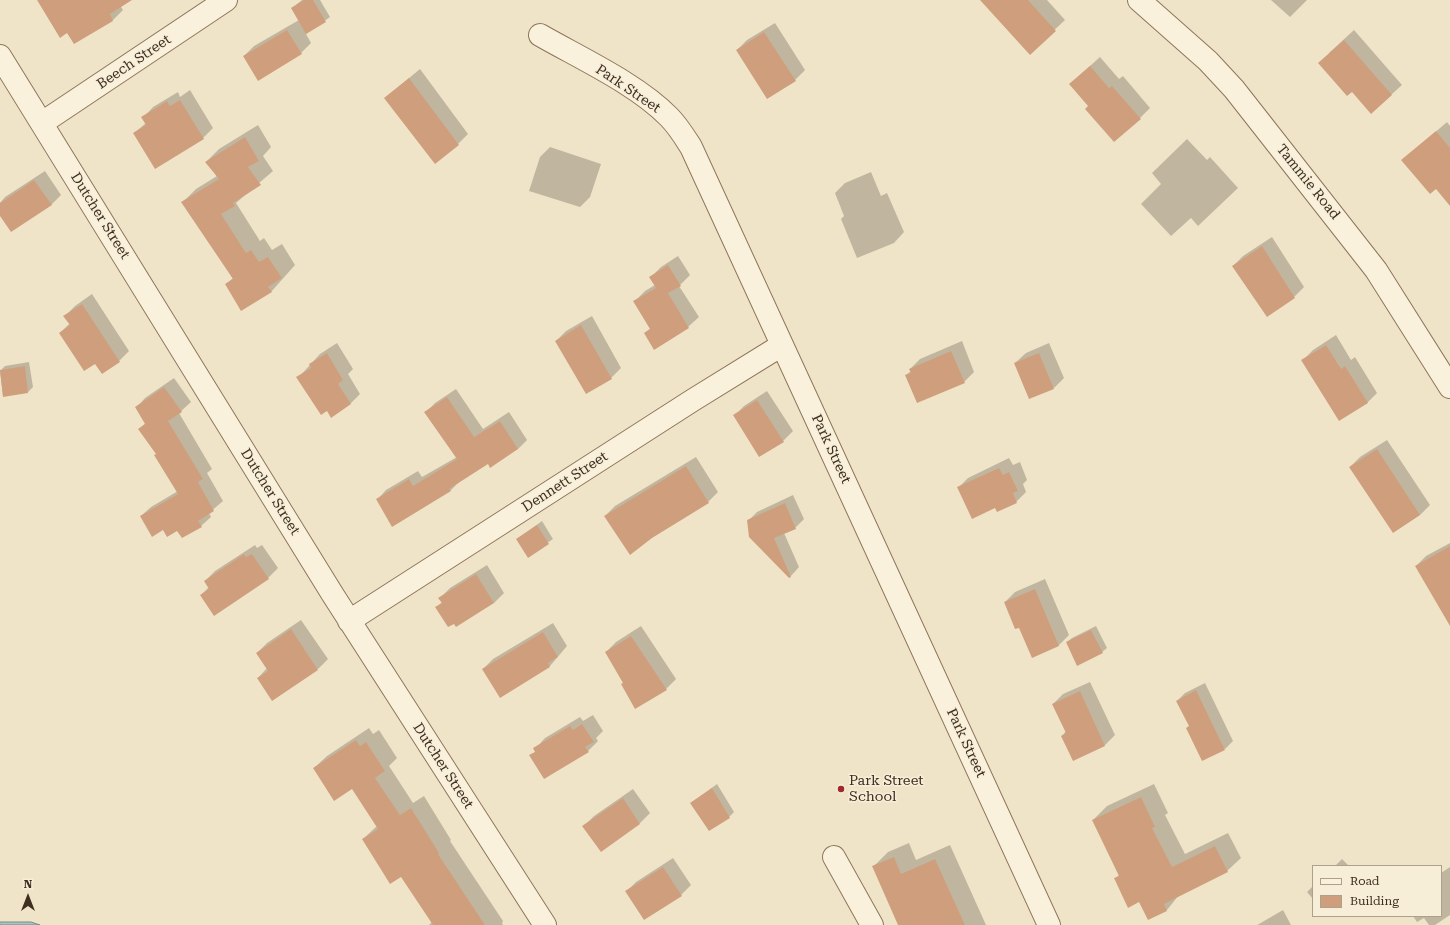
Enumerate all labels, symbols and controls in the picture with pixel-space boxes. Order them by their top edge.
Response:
street label: Beech Street [94,31,174,93]
street label: Park Street [592,61,664,117]
street label: Tammie Road [1273,141,1343,223]
street label: Dutcher Street [67,170,133,262]
street label: Park Street [808,412,854,486]
street label: Dutcher Street [237,446,303,538]
street label: Dennett Street [519,448,611,516]
street label: Park Street [943,706,989,780]
street label: Dutcher Street [409,720,477,812]
place label: Park Street School [849,773,924,806]
marker: Park Street School [836,784,846,794]
legend [1312,865,1442,917]
text: Road [1350,874,1379,888]
north arrow [8,877,48,917]
text: N [24,878,32,891]
text: Building [1350,894,1399,908]

